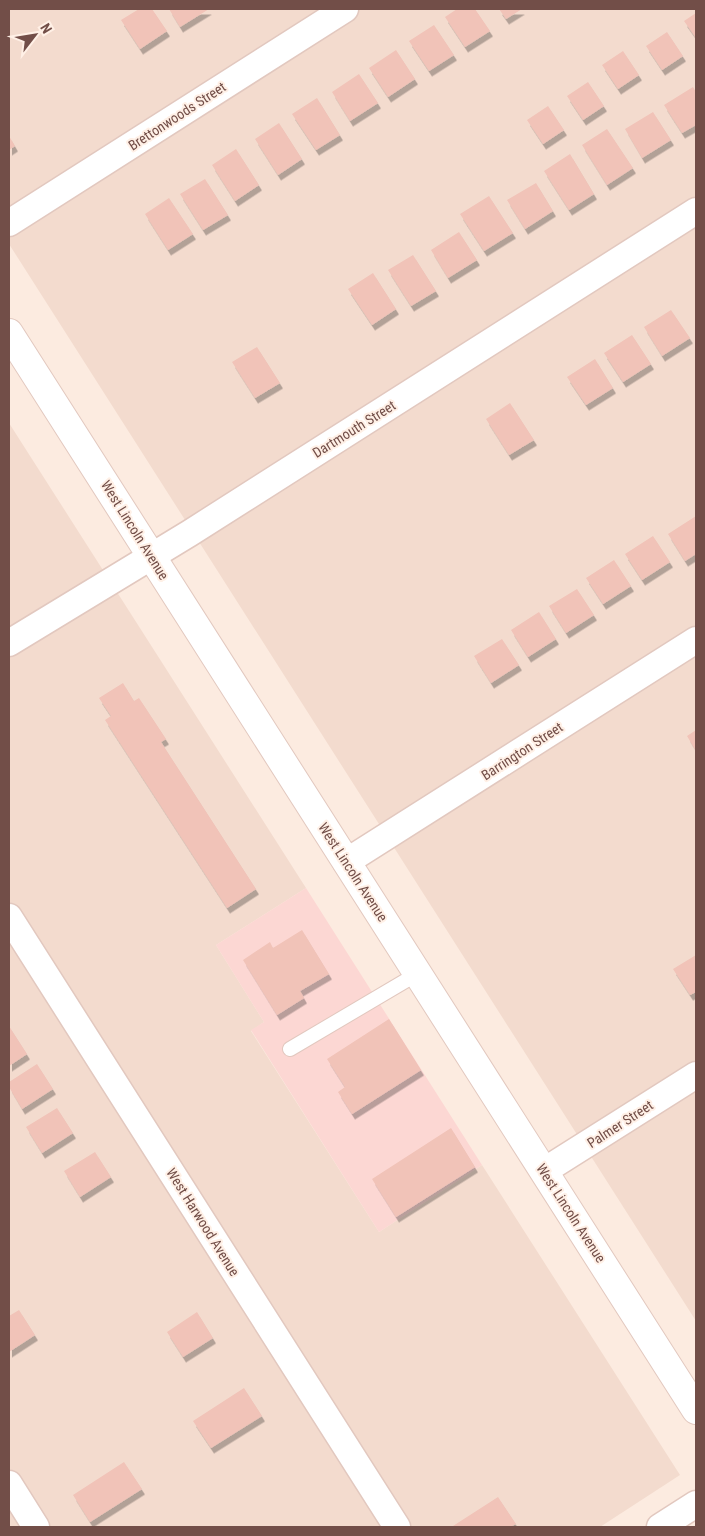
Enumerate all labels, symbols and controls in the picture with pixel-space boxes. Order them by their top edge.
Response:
north arrow [10,10,60,60]
text: N [37,21,55,36]
street label: Brettonwoods Street [125,79,229,153]
street label: Dartmouth Street [310,397,398,461]
street label: West Lincoln Avenue [98,477,172,583]
street label: Barrington Street [478,719,566,783]
street label: West Lincoln Avenue [315,820,391,925]
street label: Palmer Street [584,1097,656,1151]
street label: West Lincoln Avenue [533,1161,609,1266]
street label: West Harwood Avenue [163,1165,243,1279]

